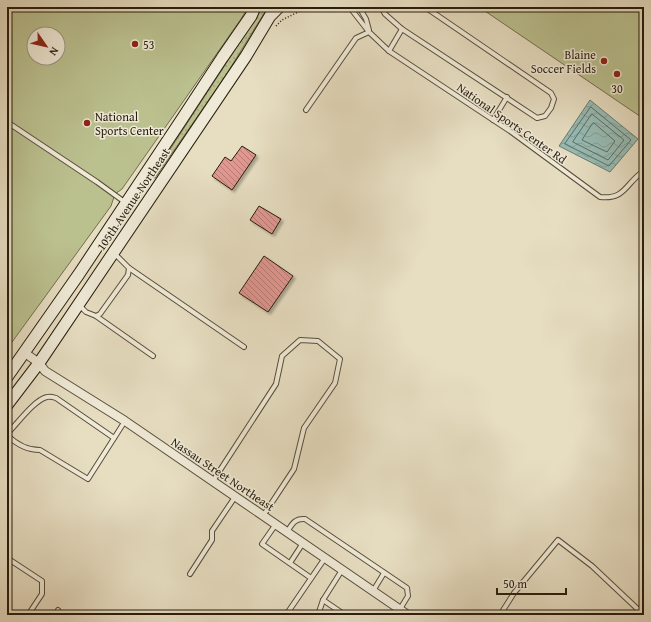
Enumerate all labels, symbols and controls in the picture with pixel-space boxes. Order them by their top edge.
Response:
north arrow [26,26,66,66]
place label: 53 [143,36,155,53]
marker: 53 [130,39,140,49]
text: N [45,44,63,60]
place label: Blaine Soccer Fields [531,46,596,77]
marker: Blaine Soccer Fields [599,56,609,66]
marker: 30 [612,69,622,79]
street label: National Sports Center Rd [454,79,571,168]
place label: 30 [611,80,623,97]
place label: National Sports Center [95,108,164,139]
marker: National Sports Center [82,118,92,128]
street label: 105th Avenue Northeast [92,144,174,254]
street label: Nassau Street Northeast [168,433,279,515]
scale bar [497,570,566,596]
text: 50 m [503,575,527,592]

